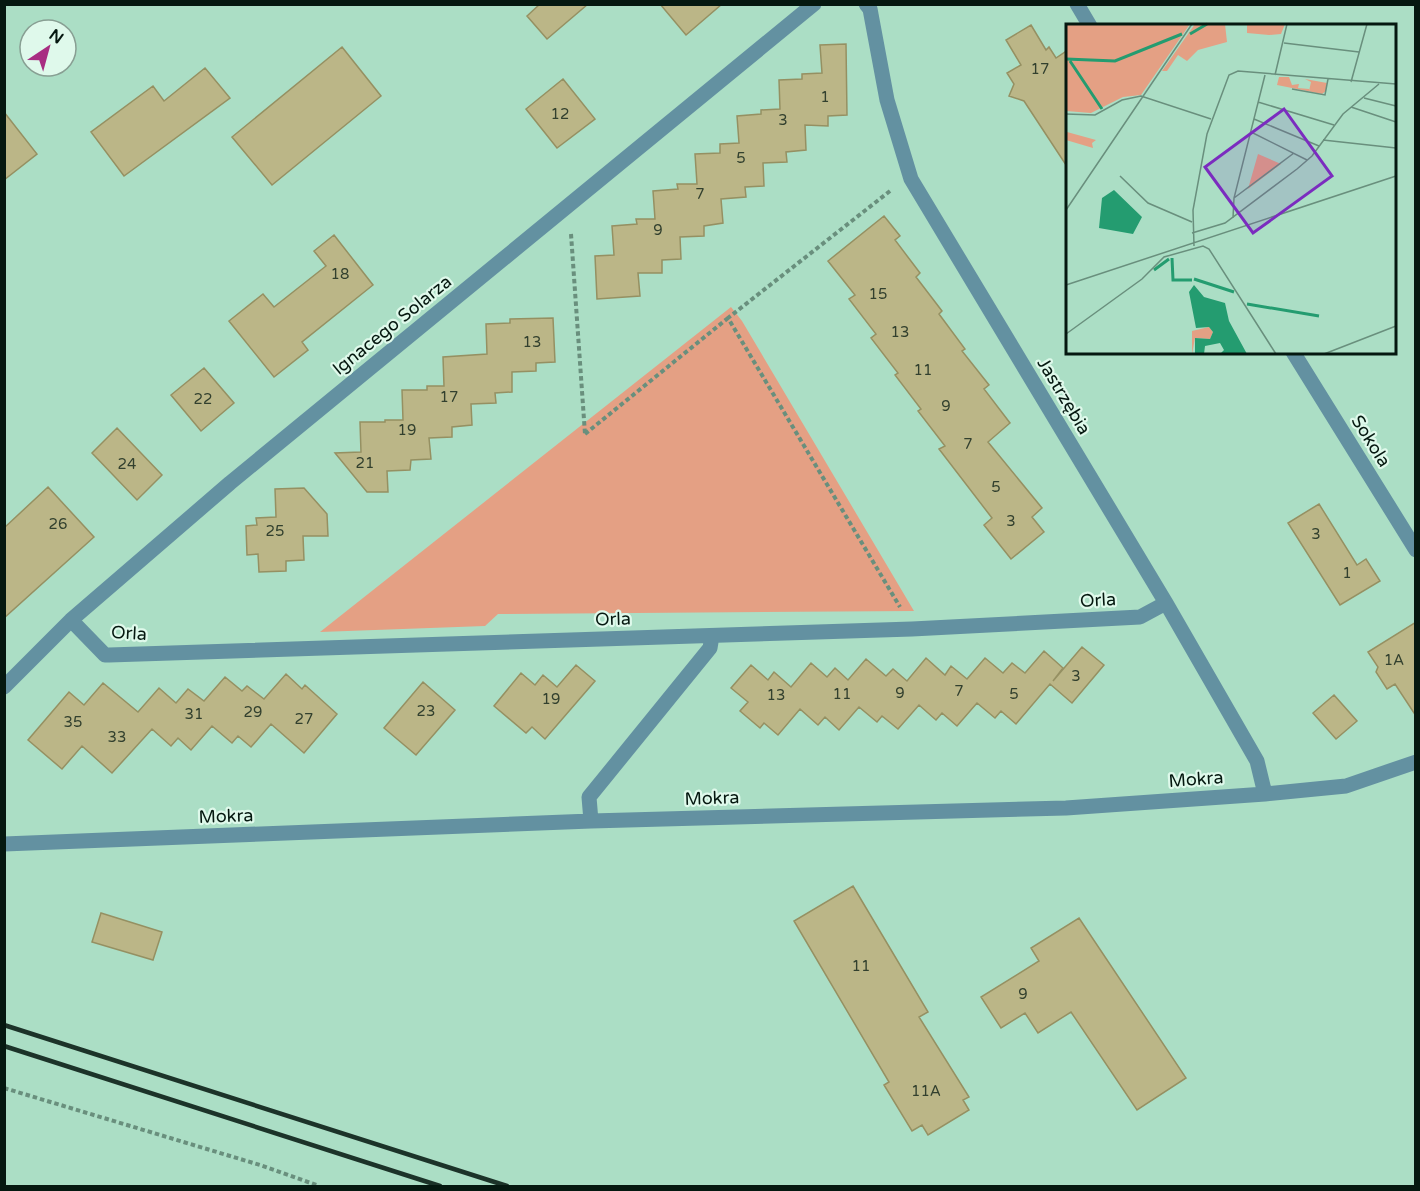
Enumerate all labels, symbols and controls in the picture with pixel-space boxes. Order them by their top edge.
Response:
north arrow [18,18,78,78]
inset map [1066,24,1396,354]
text: N [45,25,67,49]
house number: 17 [1031,60,1049,78]
house number: 1 [820,88,830,106]
house number: 12 [551,105,569,123]
house number: 3 [778,111,788,129]
house number: 5 [736,149,746,167]
house number: 7 [695,185,705,203]
house number: 9 [653,221,663,239]
house number: 18 [331,265,349,283]
street label: Ignacego Solarza [328,270,456,380]
house number: 15 [869,285,887,303]
house number: 13 [891,323,909,341]
house number: 13 [523,333,541,351]
street label: Jastrzębia [1032,353,1096,439]
house number: 11 [914,361,932,379]
house number: 17 [440,388,458,406]
house number: 22 [194,390,212,408]
house number: 9 [941,397,951,415]
street label: Sokola [1347,411,1395,471]
house number: 19 [398,421,416,439]
house number: 7 [963,435,973,453]
house number: 21 [356,454,374,472]
house number: 24 [118,455,136,473]
house number: 5 [991,478,1001,496]
house number: 3 [1006,512,1016,530]
house number: 26 [49,515,67,533]
house number: 25 [266,522,284,540]
house number: 3 [1311,525,1321,543]
house number: 1 [1342,564,1352,582]
street label: Orla [1079,588,1117,612]
street label: Orla [595,607,631,631]
street label: Orla [110,621,148,645]
house number: 1A [1384,651,1404,669]
house number: 3 [1071,667,1081,685]
house number: 7 [954,682,964,700]
house number: 9 [895,684,905,702]
house number: 11 [833,685,851,703]
house number: 5 [1009,685,1019,703]
house number: 13 [767,686,785,704]
house number: 19 [542,690,560,708]
house number: 23 [417,702,435,720]
house number: 29 [244,703,262,721]
house number: 31 [185,705,203,723]
house number: 27 [295,710,313,728]
house number: 35 [64,713,82,731]
house number: 33 [108,728,126,746]
street label: Mokra [1168,766,1224,792]
street label: Mokra [684,786,740,810]
street label: Mokra [198,804,254,828]
house number: 11 [852,957,870,975]
house number: 9 [1018,985,1028,1003]
house number: 11A [911,1082,941,1100]

